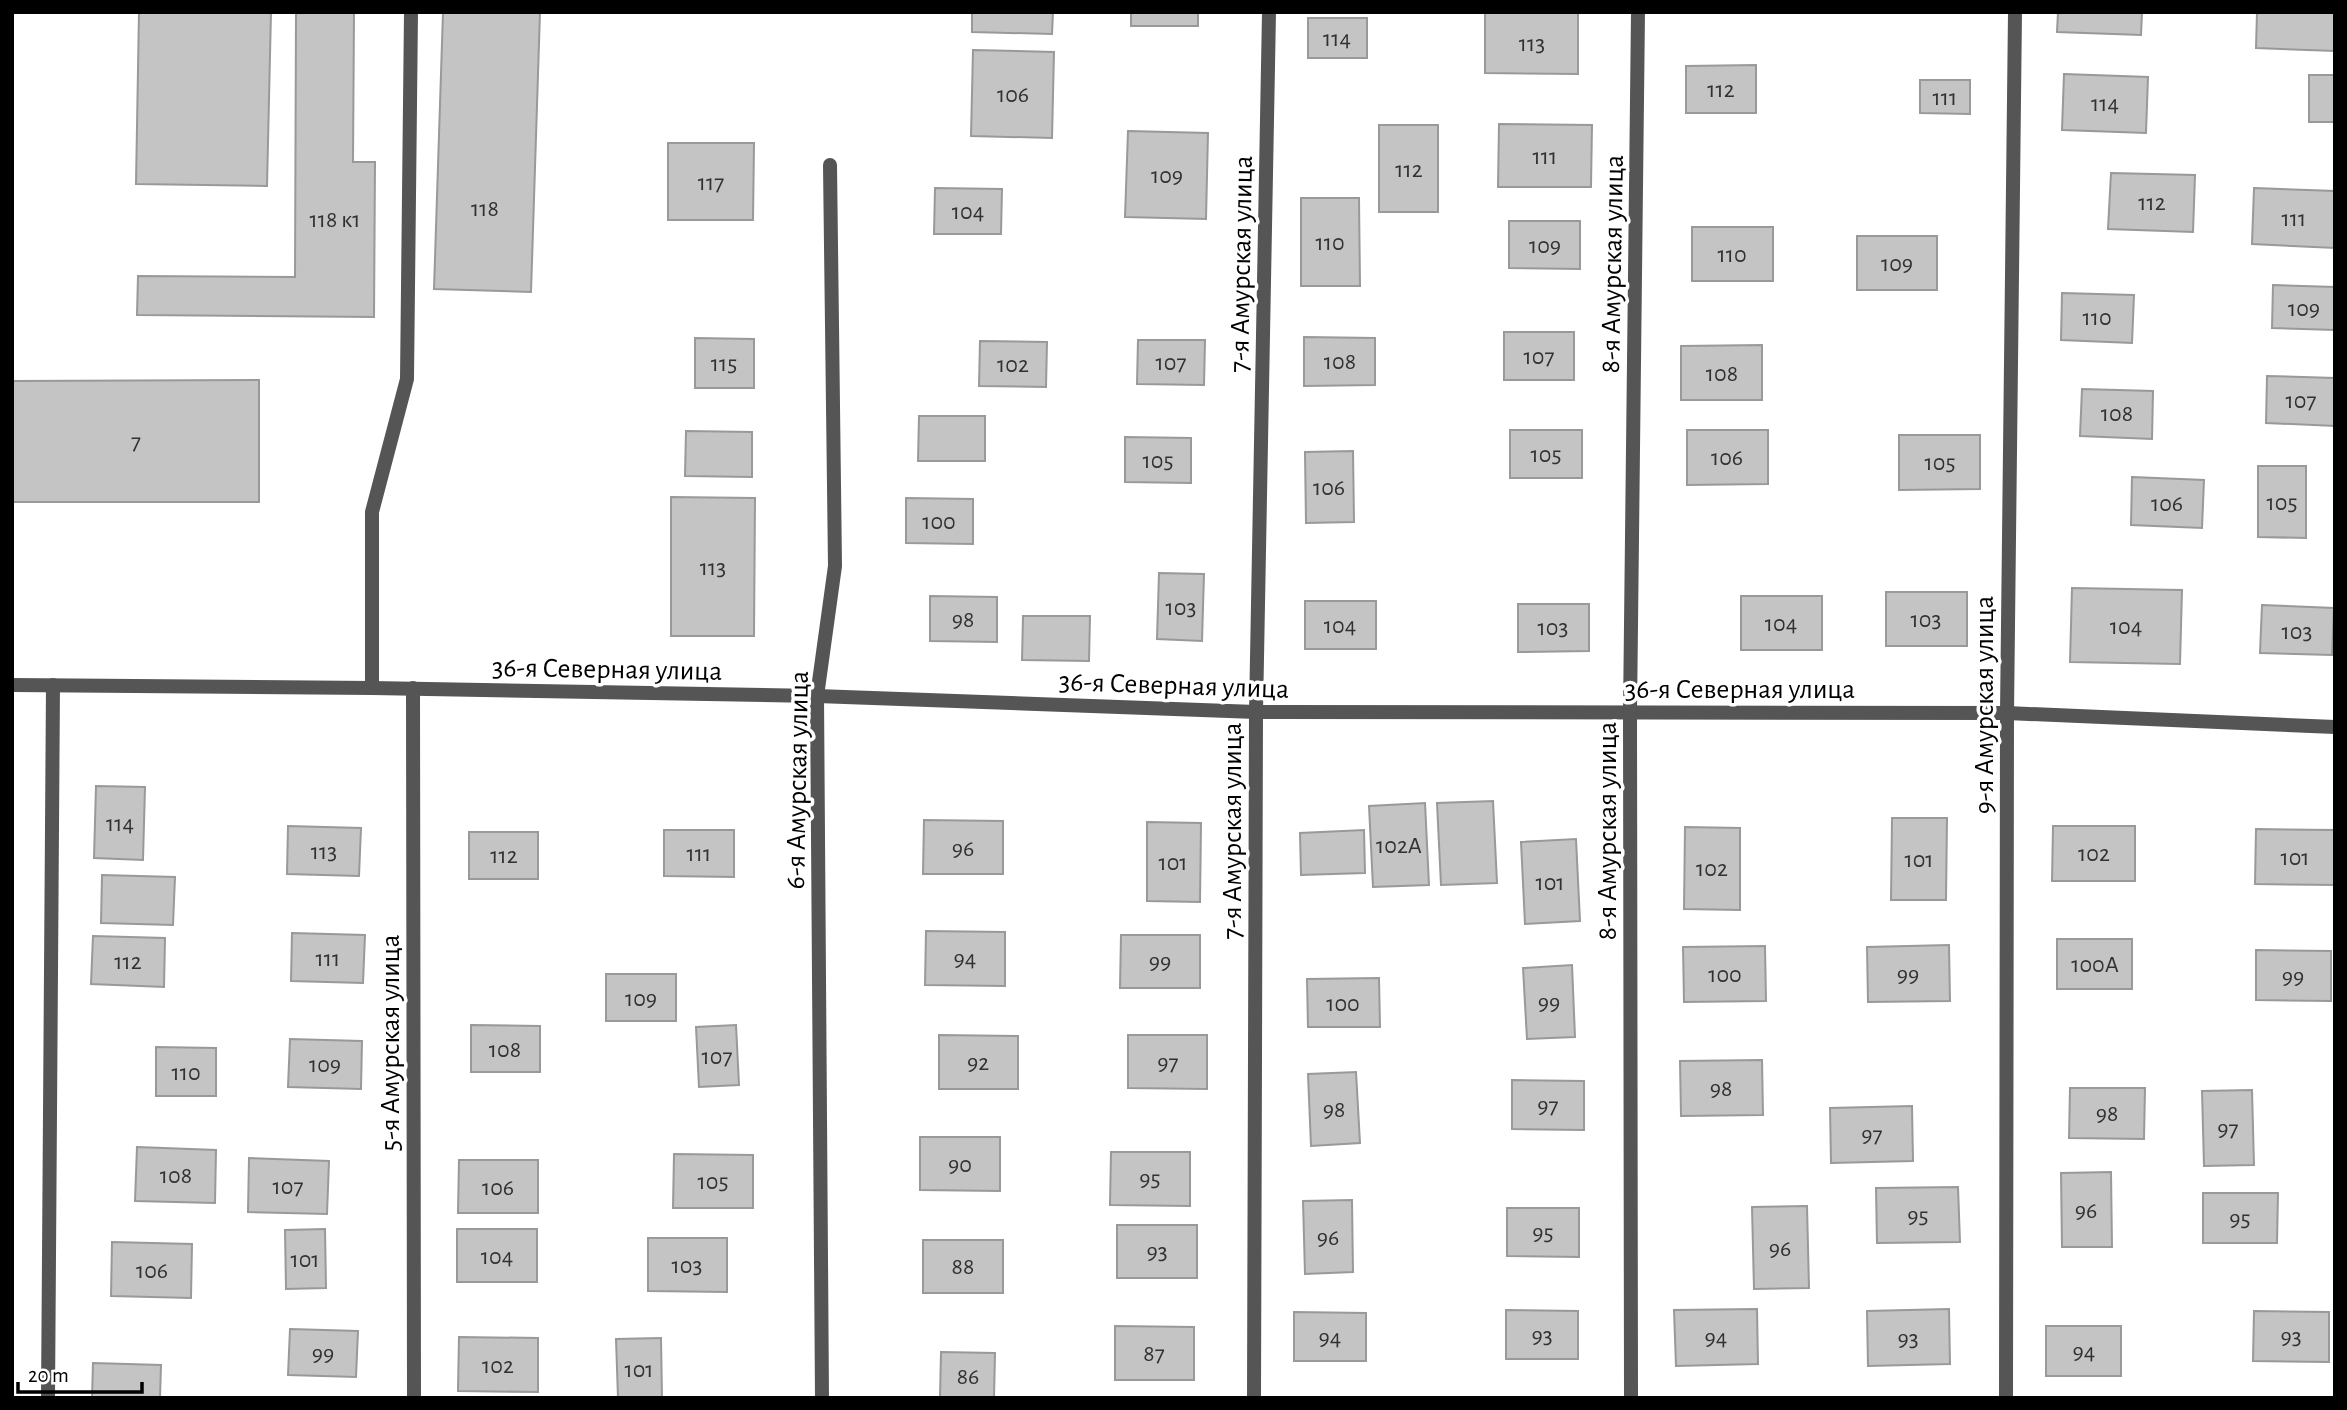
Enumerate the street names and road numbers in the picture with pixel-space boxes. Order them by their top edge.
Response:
street label: 8-я Амурская улица [1597,154,1629,374]
street label: 7-я Амурская улица [1226,155,1258,373]
street label: 9-я Амурская улица [1971,596,1999,814]
street label: 36-я Северная улица [492,654,723,686]
street label: 36-я Северная улица [1058,668,1290,704]
street label: 6-я Амурская улица [782,670,814,890]
street label: 36-я Северная улица [1625,676,1855,704]
street label: 8-я Амурская улица [1594,721,1622,940]
street label: 7-я Амурская улица [1219,722,1247,940]
street label: 5-я Амурская улица [377,934,405,1152]

